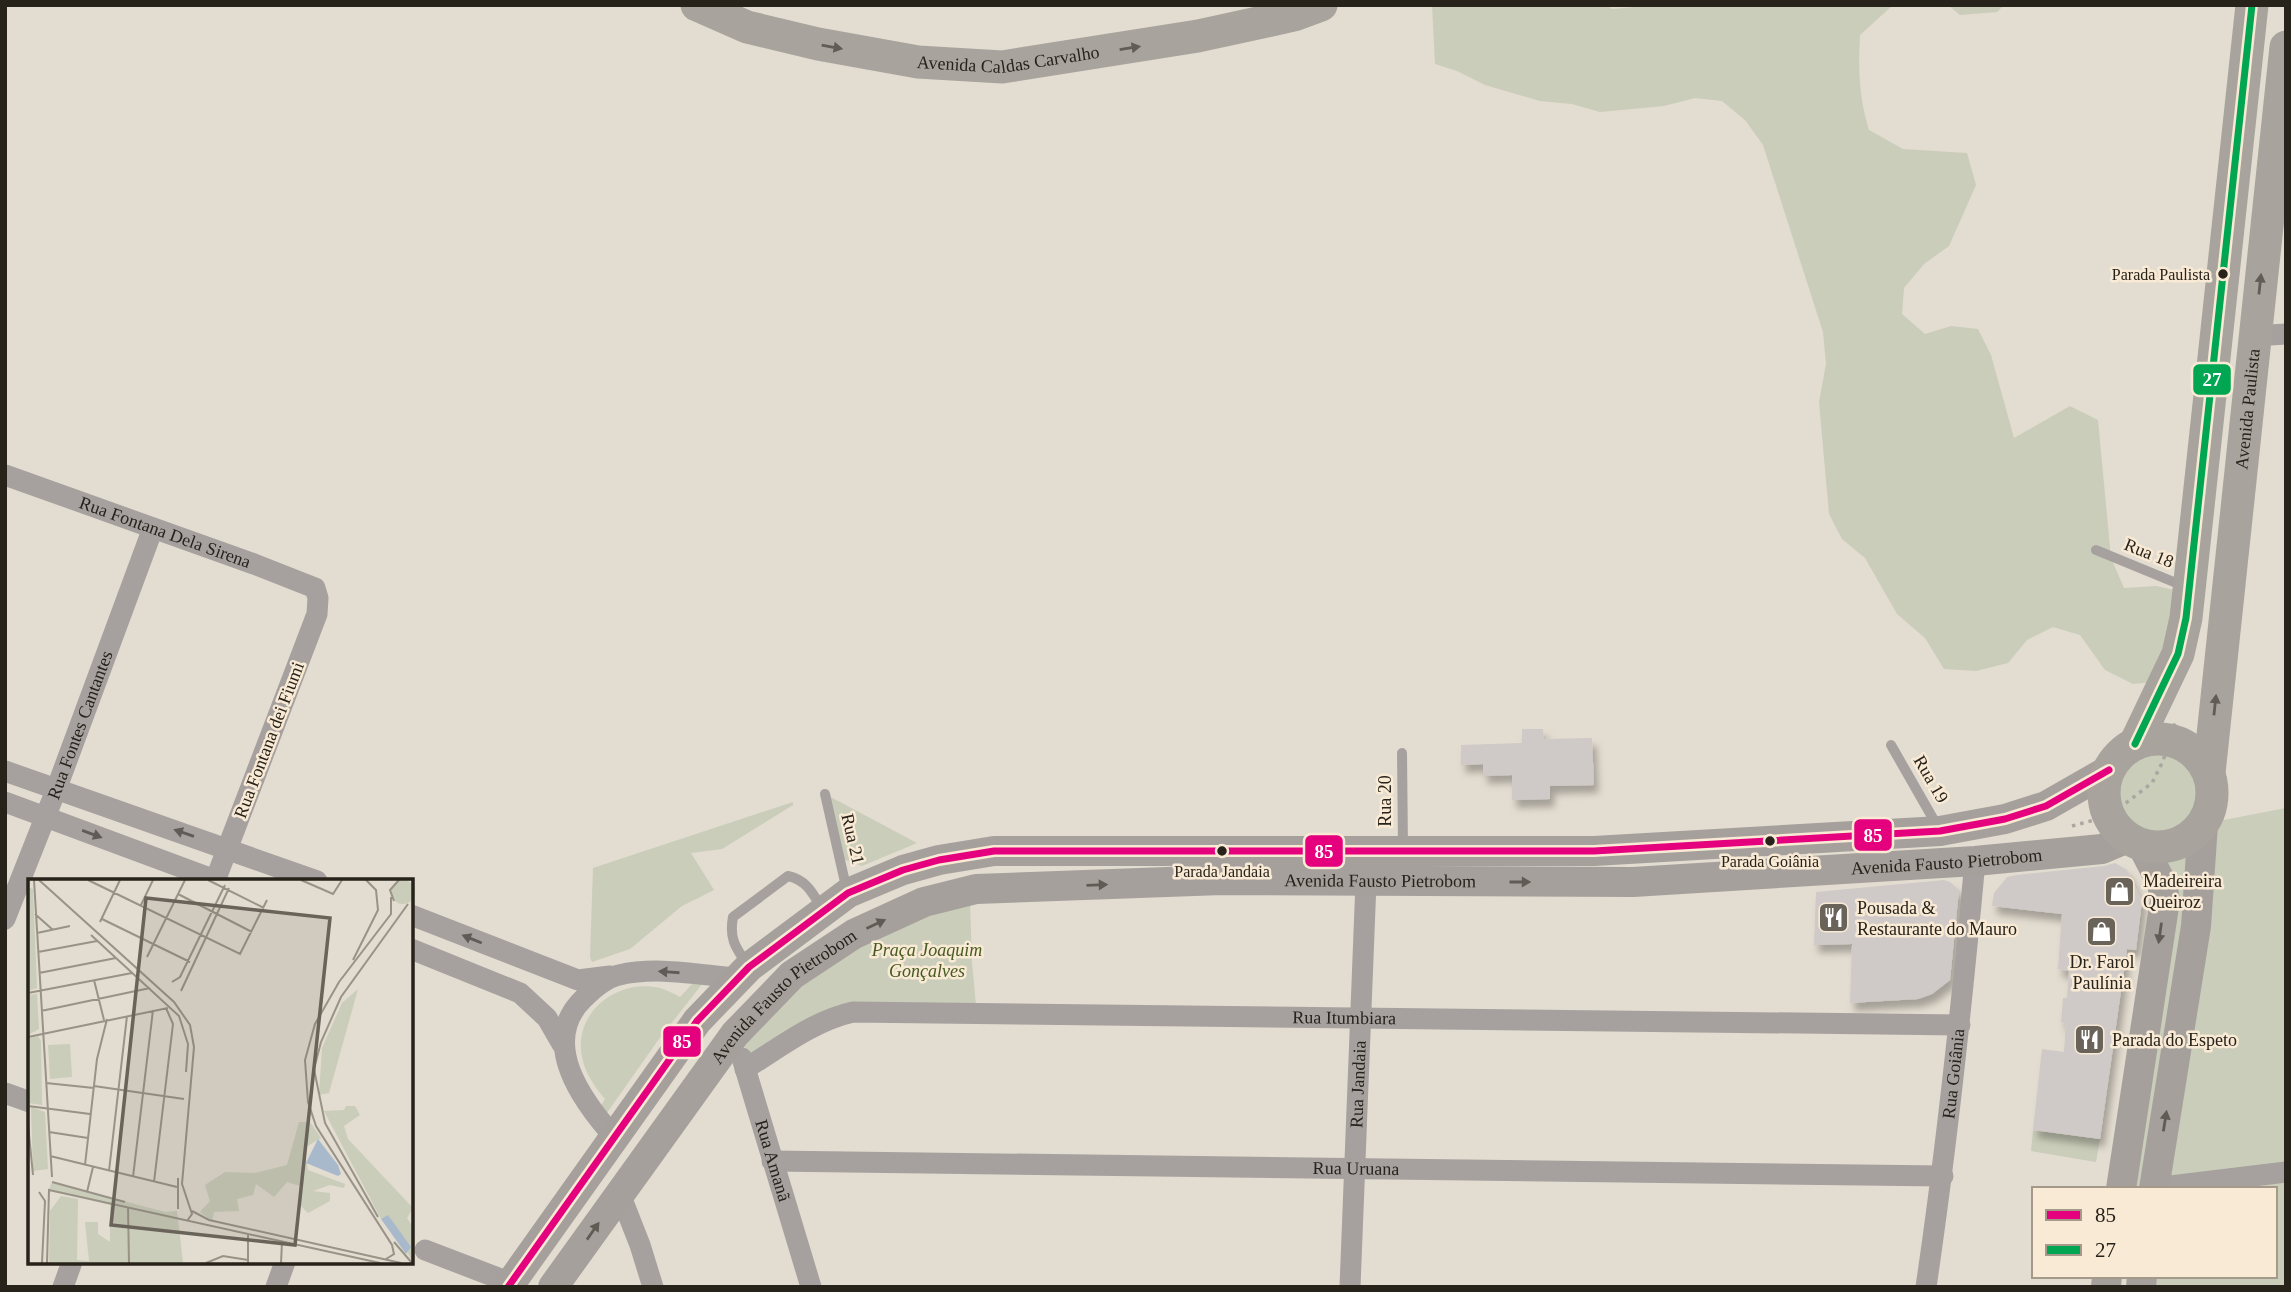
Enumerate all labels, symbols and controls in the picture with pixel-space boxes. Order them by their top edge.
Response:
one-way arrow [821,41,843,52]
street label: Avenida Caldas Carvalho [916,42,1101,77]
one-way arrow [1119,42,1141,53]
place label: Parada Paulista [2112,266,2210,283]
marker: Parada Paulista [2216,267,2230,281]
one-way arrow [2255,272,2266,294]
street label: Avenida Paulista [2231,348,2264,470]
line badge: 27 [2192,363,2232,396]
text: 27 [2203,369,2222,390]
street label: Rua Fontana Dela Sirena [77,492,253,572]
street label: Rua 18 [2121,534,2177,572]
street label: Rua Fontes Cantantes [43,648,117,802]
street label: Rua Fontana dei Fiumi [230,659,308,821]
one-way arrow [2210,693,2221,715]
street label: Rua 19 [1909,752,1953,806]
street label: Rua 20 [1375,775,1395,827]
street label: Rua 21 [837,812,869,866]
line badge: 85 [1853,818,1893,852]
text: 85 [1864,825,1883,846]
one-way arrow [173,827,194,838]
one-way arrow [82,829,103,840]
line badge: 85 [1304,834,1344,868]
marker: Parada Goiânia [1763,834,1777,848]
text: 85 [1315,841,1334,862]
marker: Parada Jandaia [1215,844,1229,858]
street label: Avenida Fausto Pietrobom [1850,845,2043,879]
place label: Parada Goiânia [1721,853,1819,870]
place label: Parada Jandaia [1174,863,1270,880]
street label: Avenida Fausto Pietrobom [1284,870,1476,891]
place label: Madeireira Queiroz [2143,871,2222,912]
shop icon: Madeireira Queiroz [2103,874,2137,908]
one-way arrow [1510,876,1532,888]
inset map [28,879,413,1264]
one-way arrow [1086,879,1108,890]
place label: Pousada & Restaurante do Mauro [1857,898,2017,939]
restaurant icon: Pousada & Restaurante do Mauro [1817,901,1851,935]
shop icon: Dr. Farol Paulínia [2085,915,2119,949]
one-way arrow [866,918,886,930]
one-way arrow [2155,922,2166,944]
street label: Avenida Fausto Pietrobom [707,925,860,1068]
one-way arrow [461,933,482,944]
park label: Praça Joaquim Gonçalves [871,940,982,981]
place label: Dr. Farol Paulínia [2070,952,2135,993]
one-way arrow [658,966,680,977]
street label: Rua Itumbiara [1292,1007,1396,1028]
restaurant icon: Parada do Espeto [2072,1023,2106,1057]
line badge: 85 [662,1025,702,1058]
street label: Rua Goiânia [1938,1028,1968,1120]
place label: Parada do Espeto [2112,1030,2237,1050]
text: 85 [673,1031,692,1052]
street label: Rua Jandaia [1346,1040,1370,1128]
one-way arrow [2160,1110,2171,1132]
street label: Rua Amanã [751,1117,795,1204]
street label: Rua Uruana [1313,1158,1399,1179]
legend [2032,1187,2277,1278]
text: 85 [2095,1203,2116,1227]
one-way arrow [586,1222,600,1240]
text: 27 [2095,1238,2116,1262]

